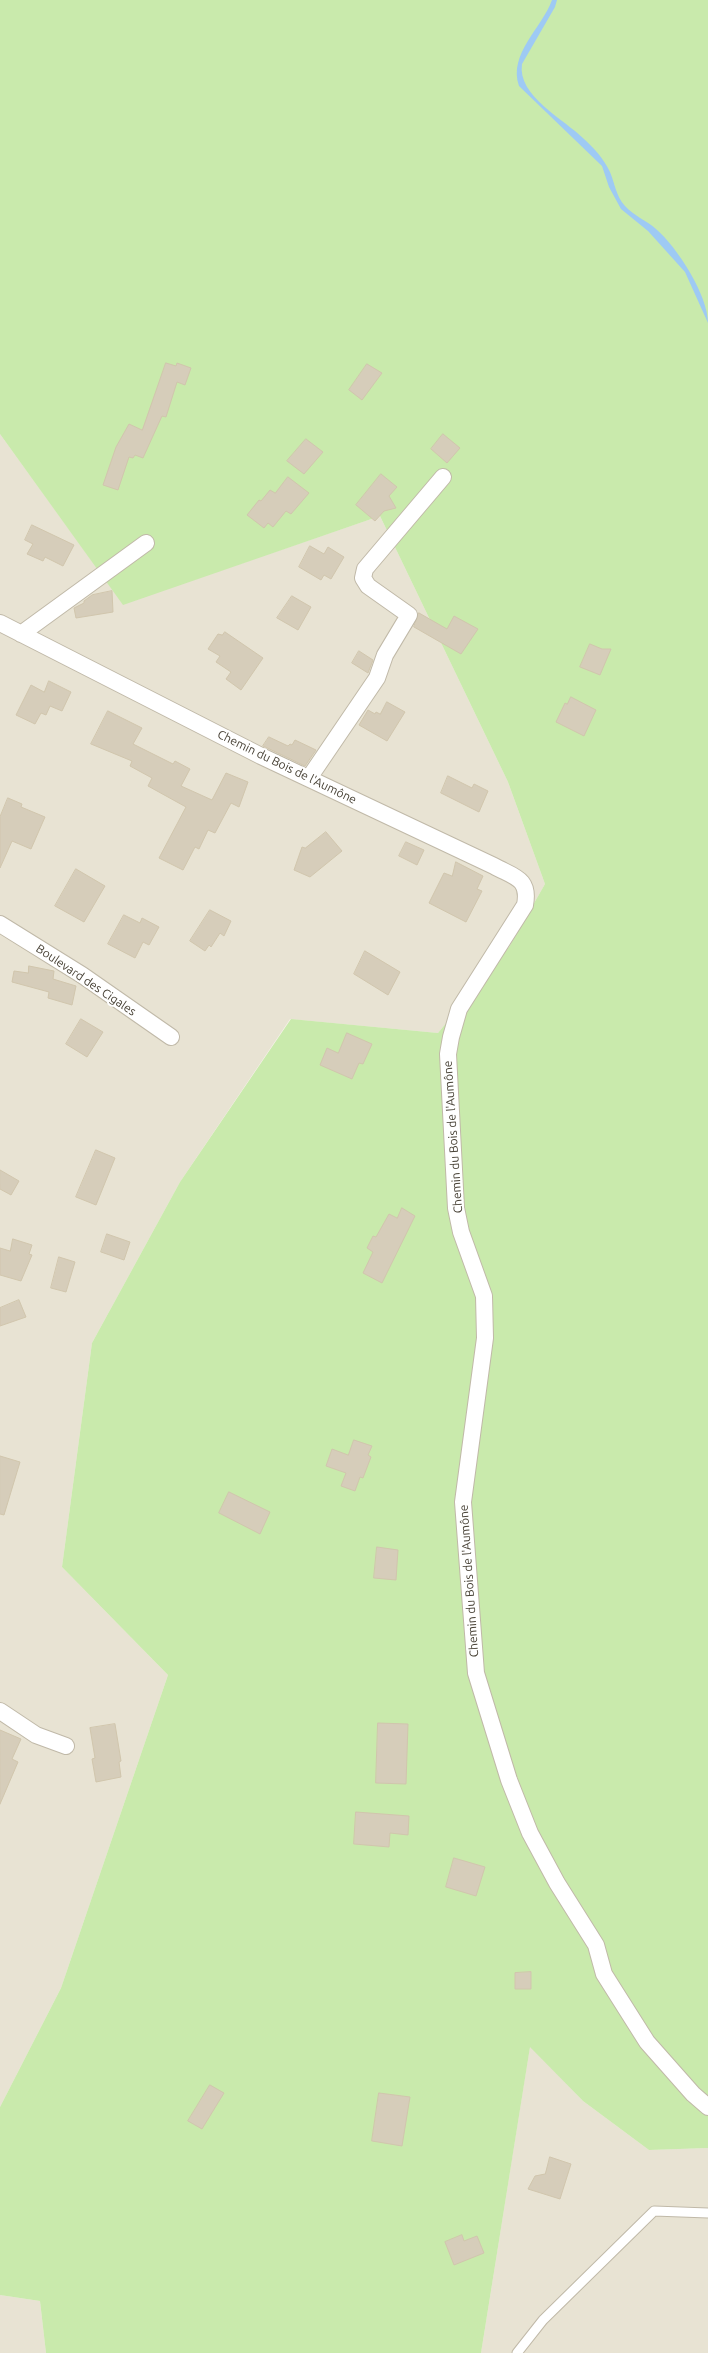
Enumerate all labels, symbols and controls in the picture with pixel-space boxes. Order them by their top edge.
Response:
street label: Chemin du Bois de l'Aumône [215,727,359,807]
street label: Boulevard des Cigales [33,941,139,1019]
street label: Chemin du Bois de l'Aumône [440,1060,466,1214]
street label: Chemin du Bois de l'Aumône [456,1504,482,1658]

